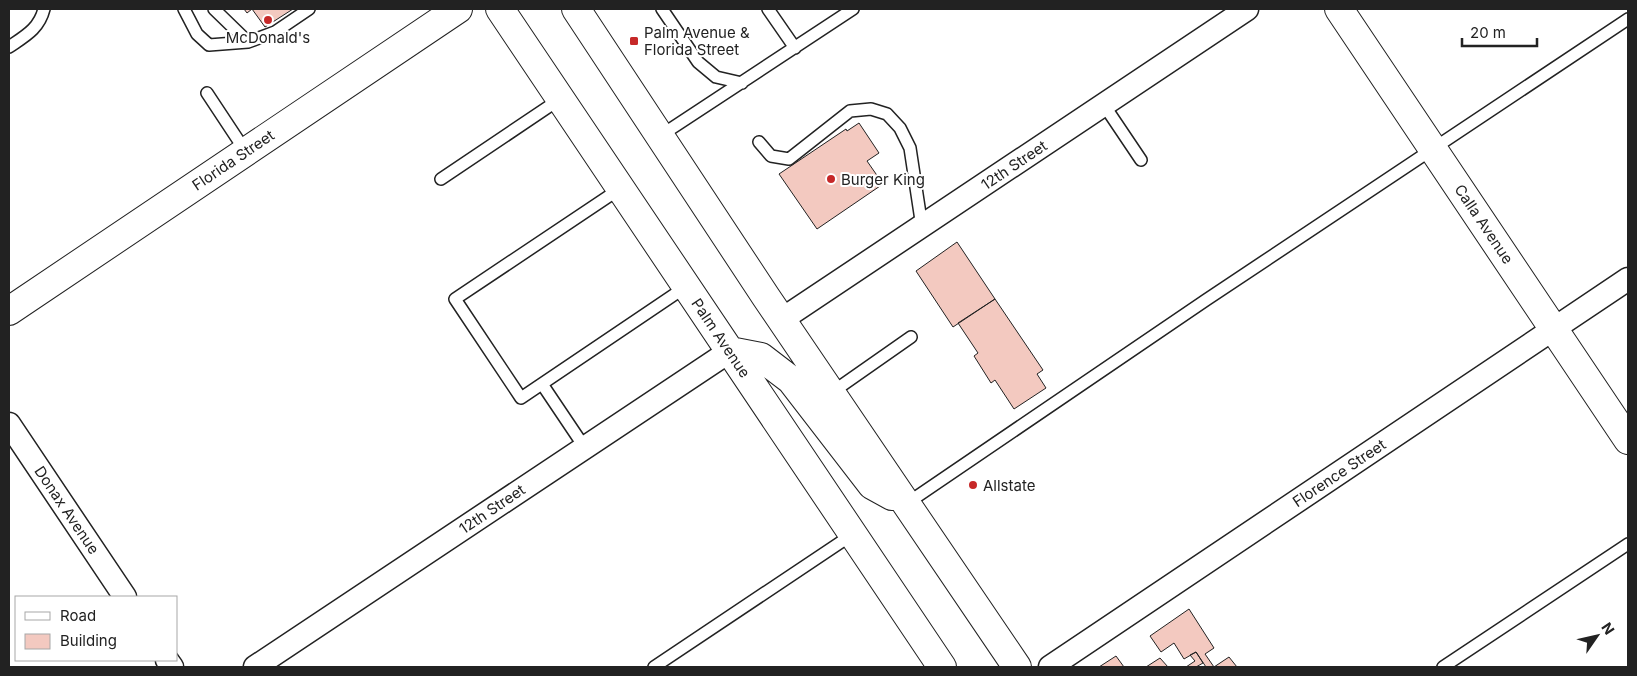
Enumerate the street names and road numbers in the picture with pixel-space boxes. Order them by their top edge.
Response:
street label: Florida Street [188,125,278,194]
street label: 12th Street [977,136,1051,194]
street label: Calla Avenue [1450,181,1518,267]
street label: Palm Avenue [687,295,755,381]
street label: Florence Street [1289,435,1389,511]
street label: Donax Avenue [31,462,103,558]
street label: 12th Street [455,480,529,538]

